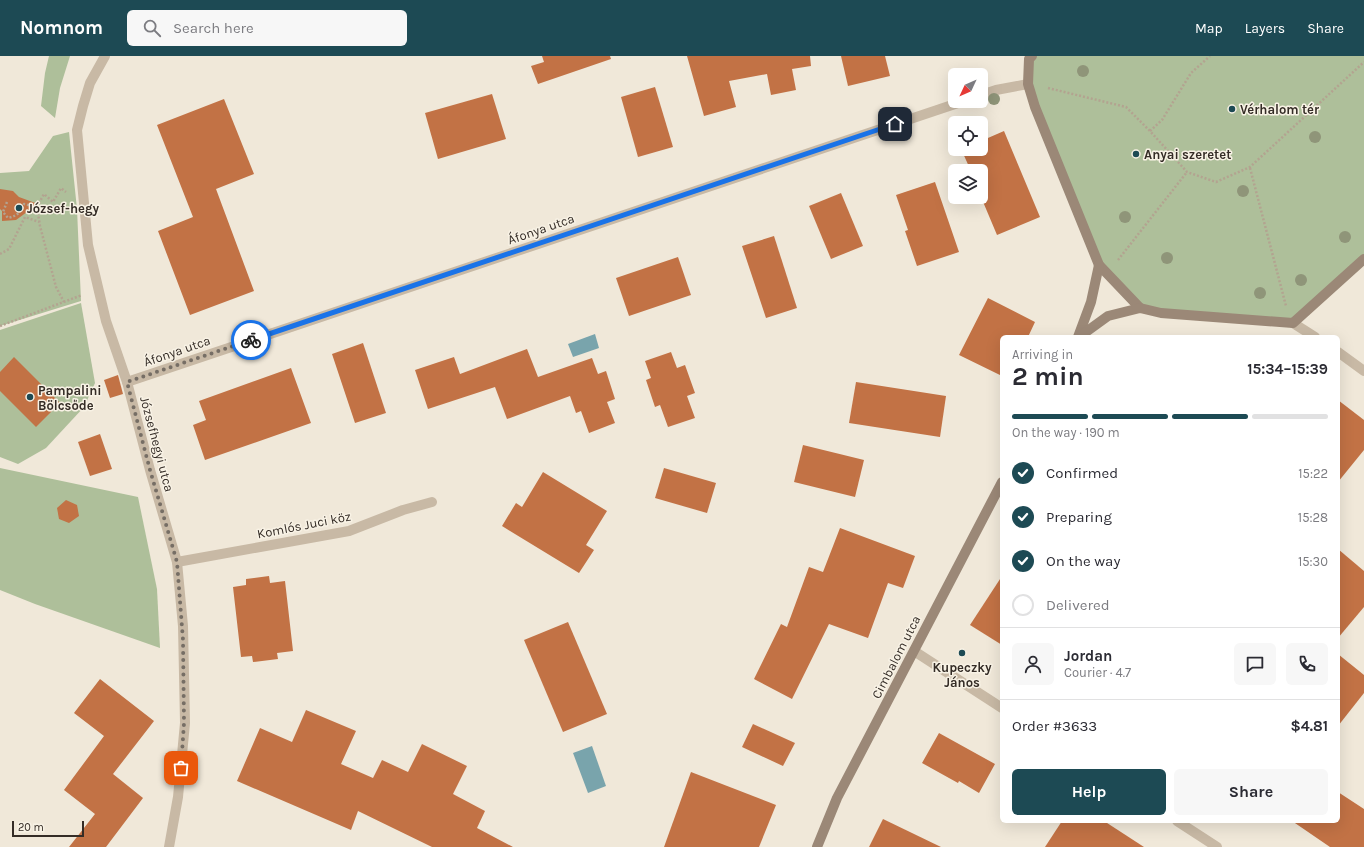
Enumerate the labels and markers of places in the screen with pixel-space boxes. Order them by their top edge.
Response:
place label: Vérhalom tér [1240,102,1320,117]
marker: Vérhalom tér [1227,104,1237,114]
pin [878,107,912,141]
place label: Anyai szeretet [1144,147,1231,162]
marker: Anyai szeretet [1131,149,1141,159]
place label: József-hegy [27,201,100,216]
marker: József-hegy [14,203,24,213]
place label: Pampalini Bölcsőde [38,383,102,413]
marker: Pampalini Bölcsőde [25,392,35,402]
marker: Kupeczky János [957,648,967,658]
place label: Kupeczky János [933,660,992,690]
pin [164,751,198,785]

